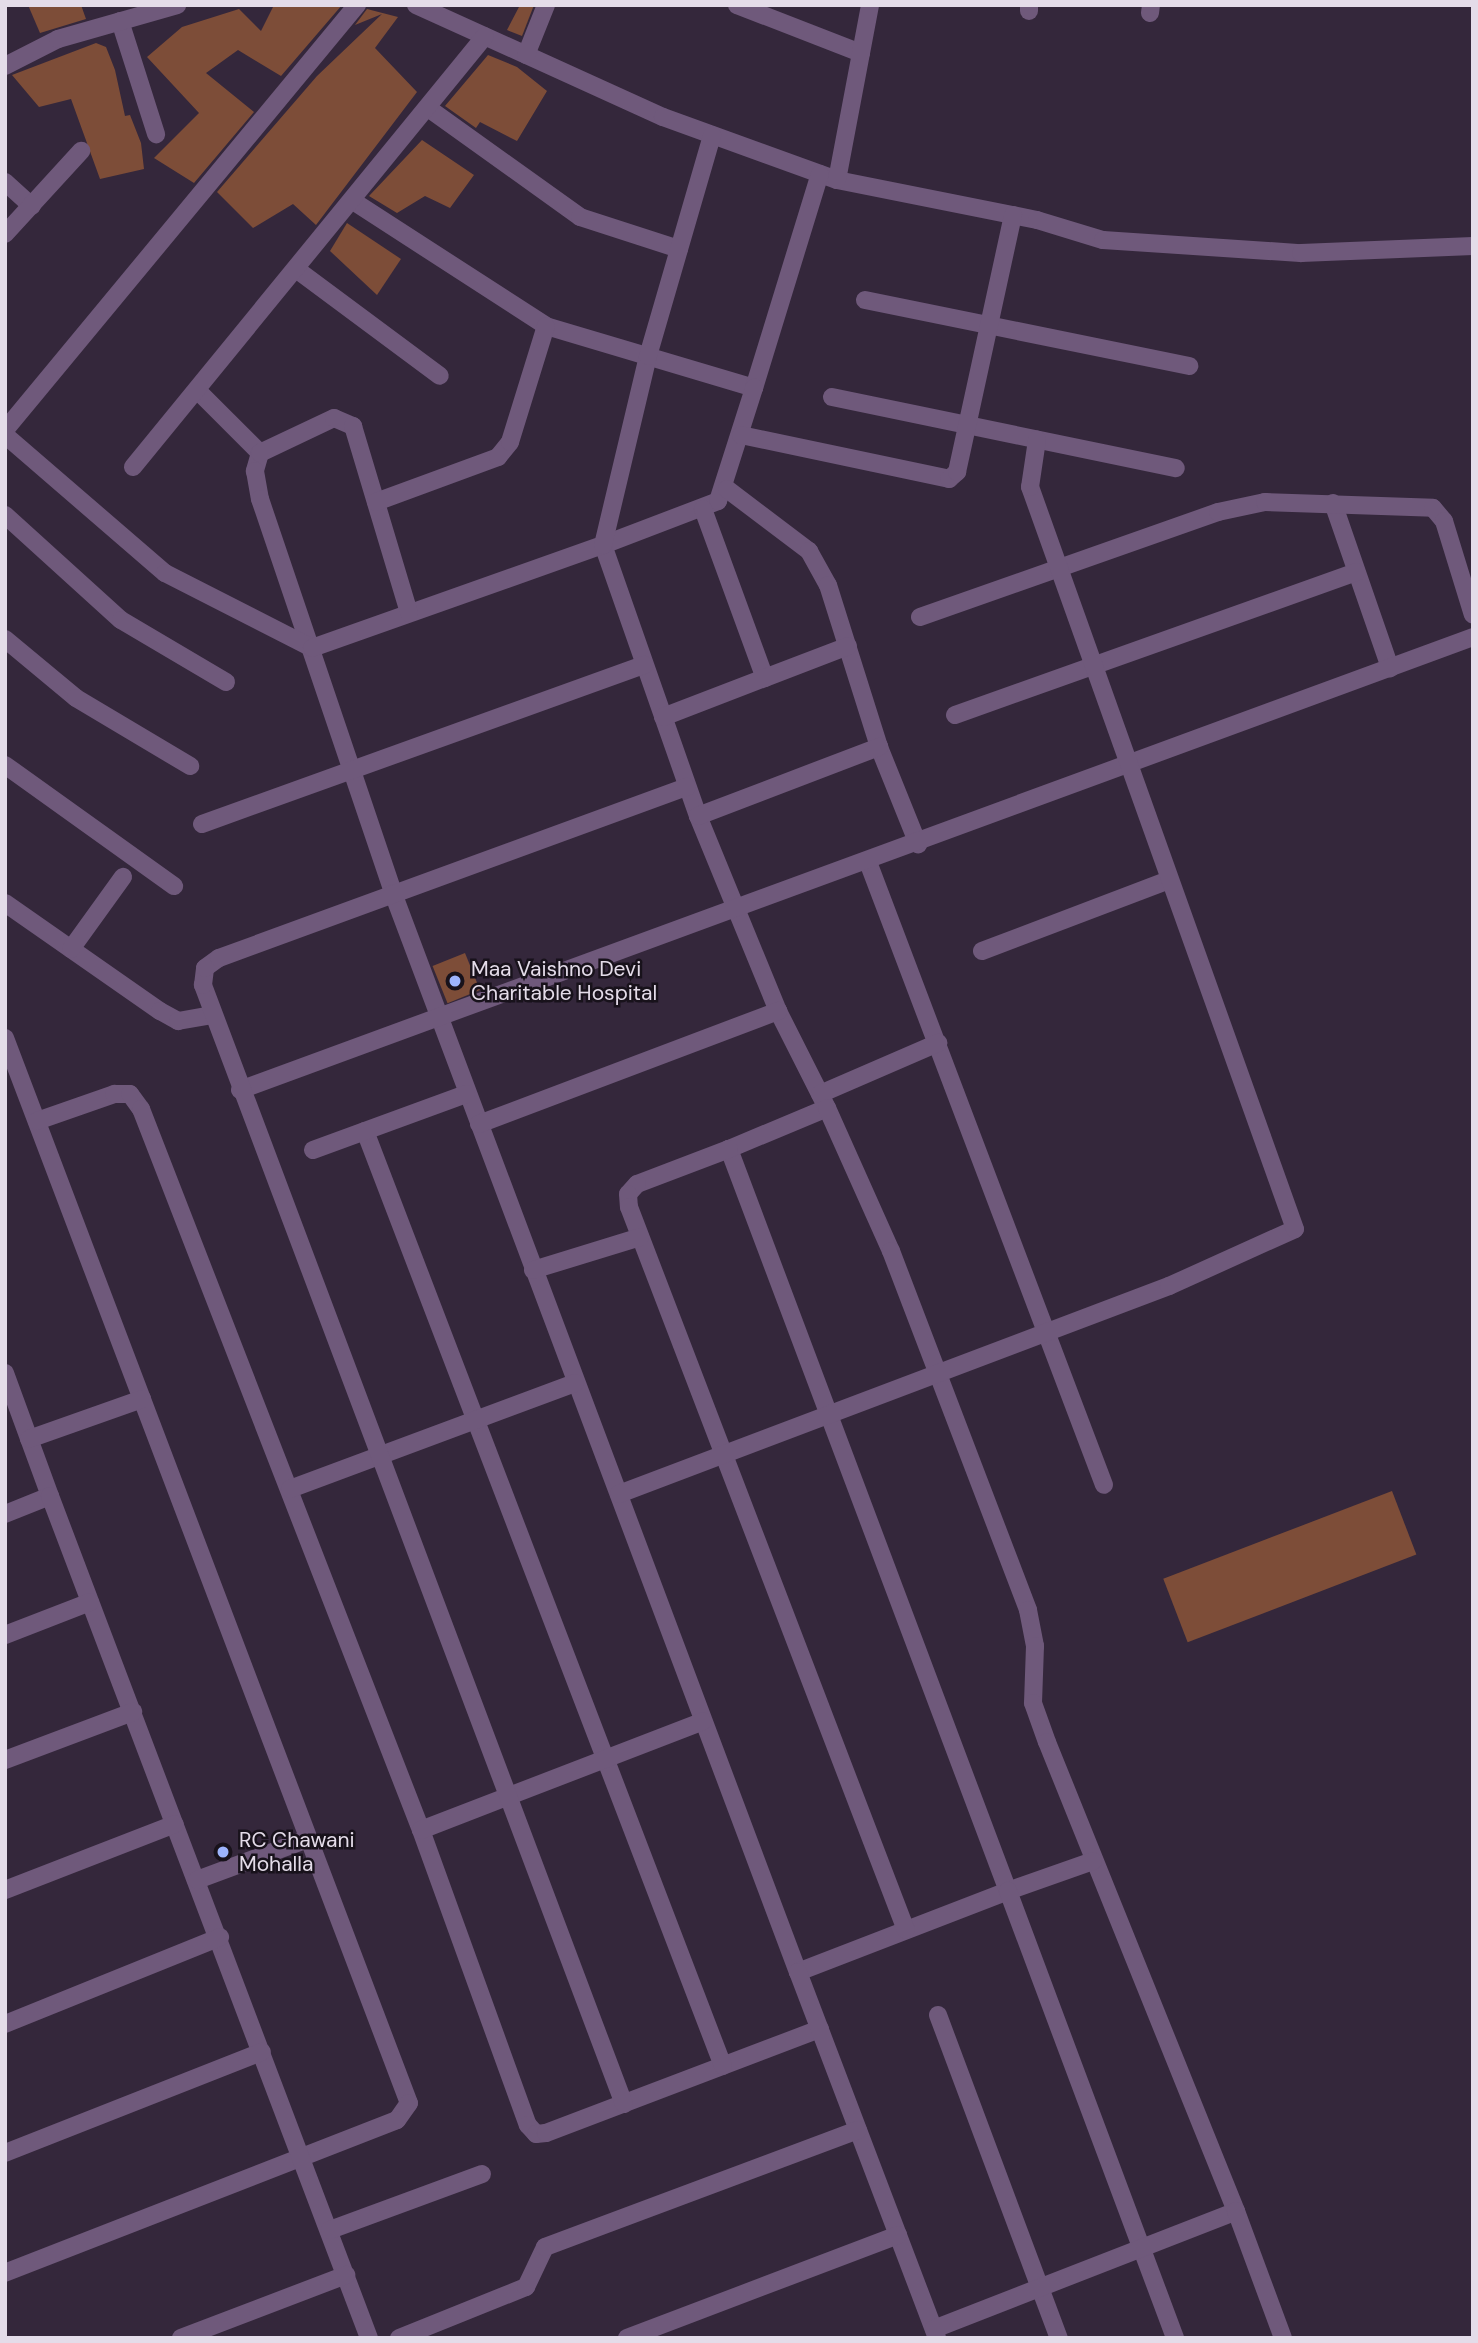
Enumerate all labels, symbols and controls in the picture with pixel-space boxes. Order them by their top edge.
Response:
place label: Maa Vaishno Devi Charitable Hospital [471,956,657,1006]
marker: Maa Vaishno Devi Charitable Hospital [445,971,465,991]
place label: RC Chawani Mohalla [239,1827,355,1877]
marker: RC Chawani Mohalla [213,1842,233,1862]

